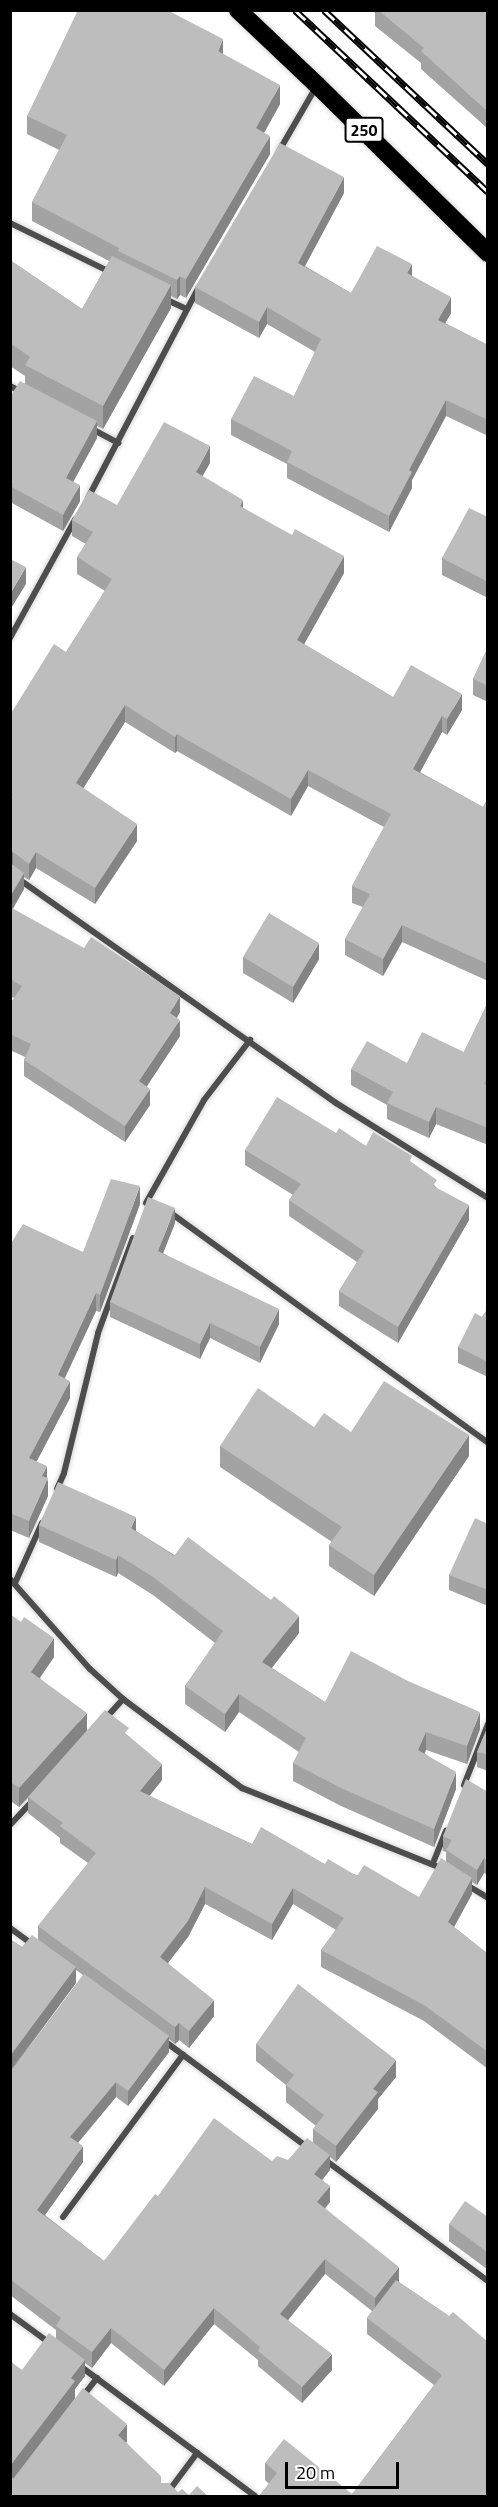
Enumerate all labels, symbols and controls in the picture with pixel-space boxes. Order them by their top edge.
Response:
road number: 250 [344,117,384,143]
scale bar [288,2450,402,2488]
text: 20 m [296,2459,335,2486]

